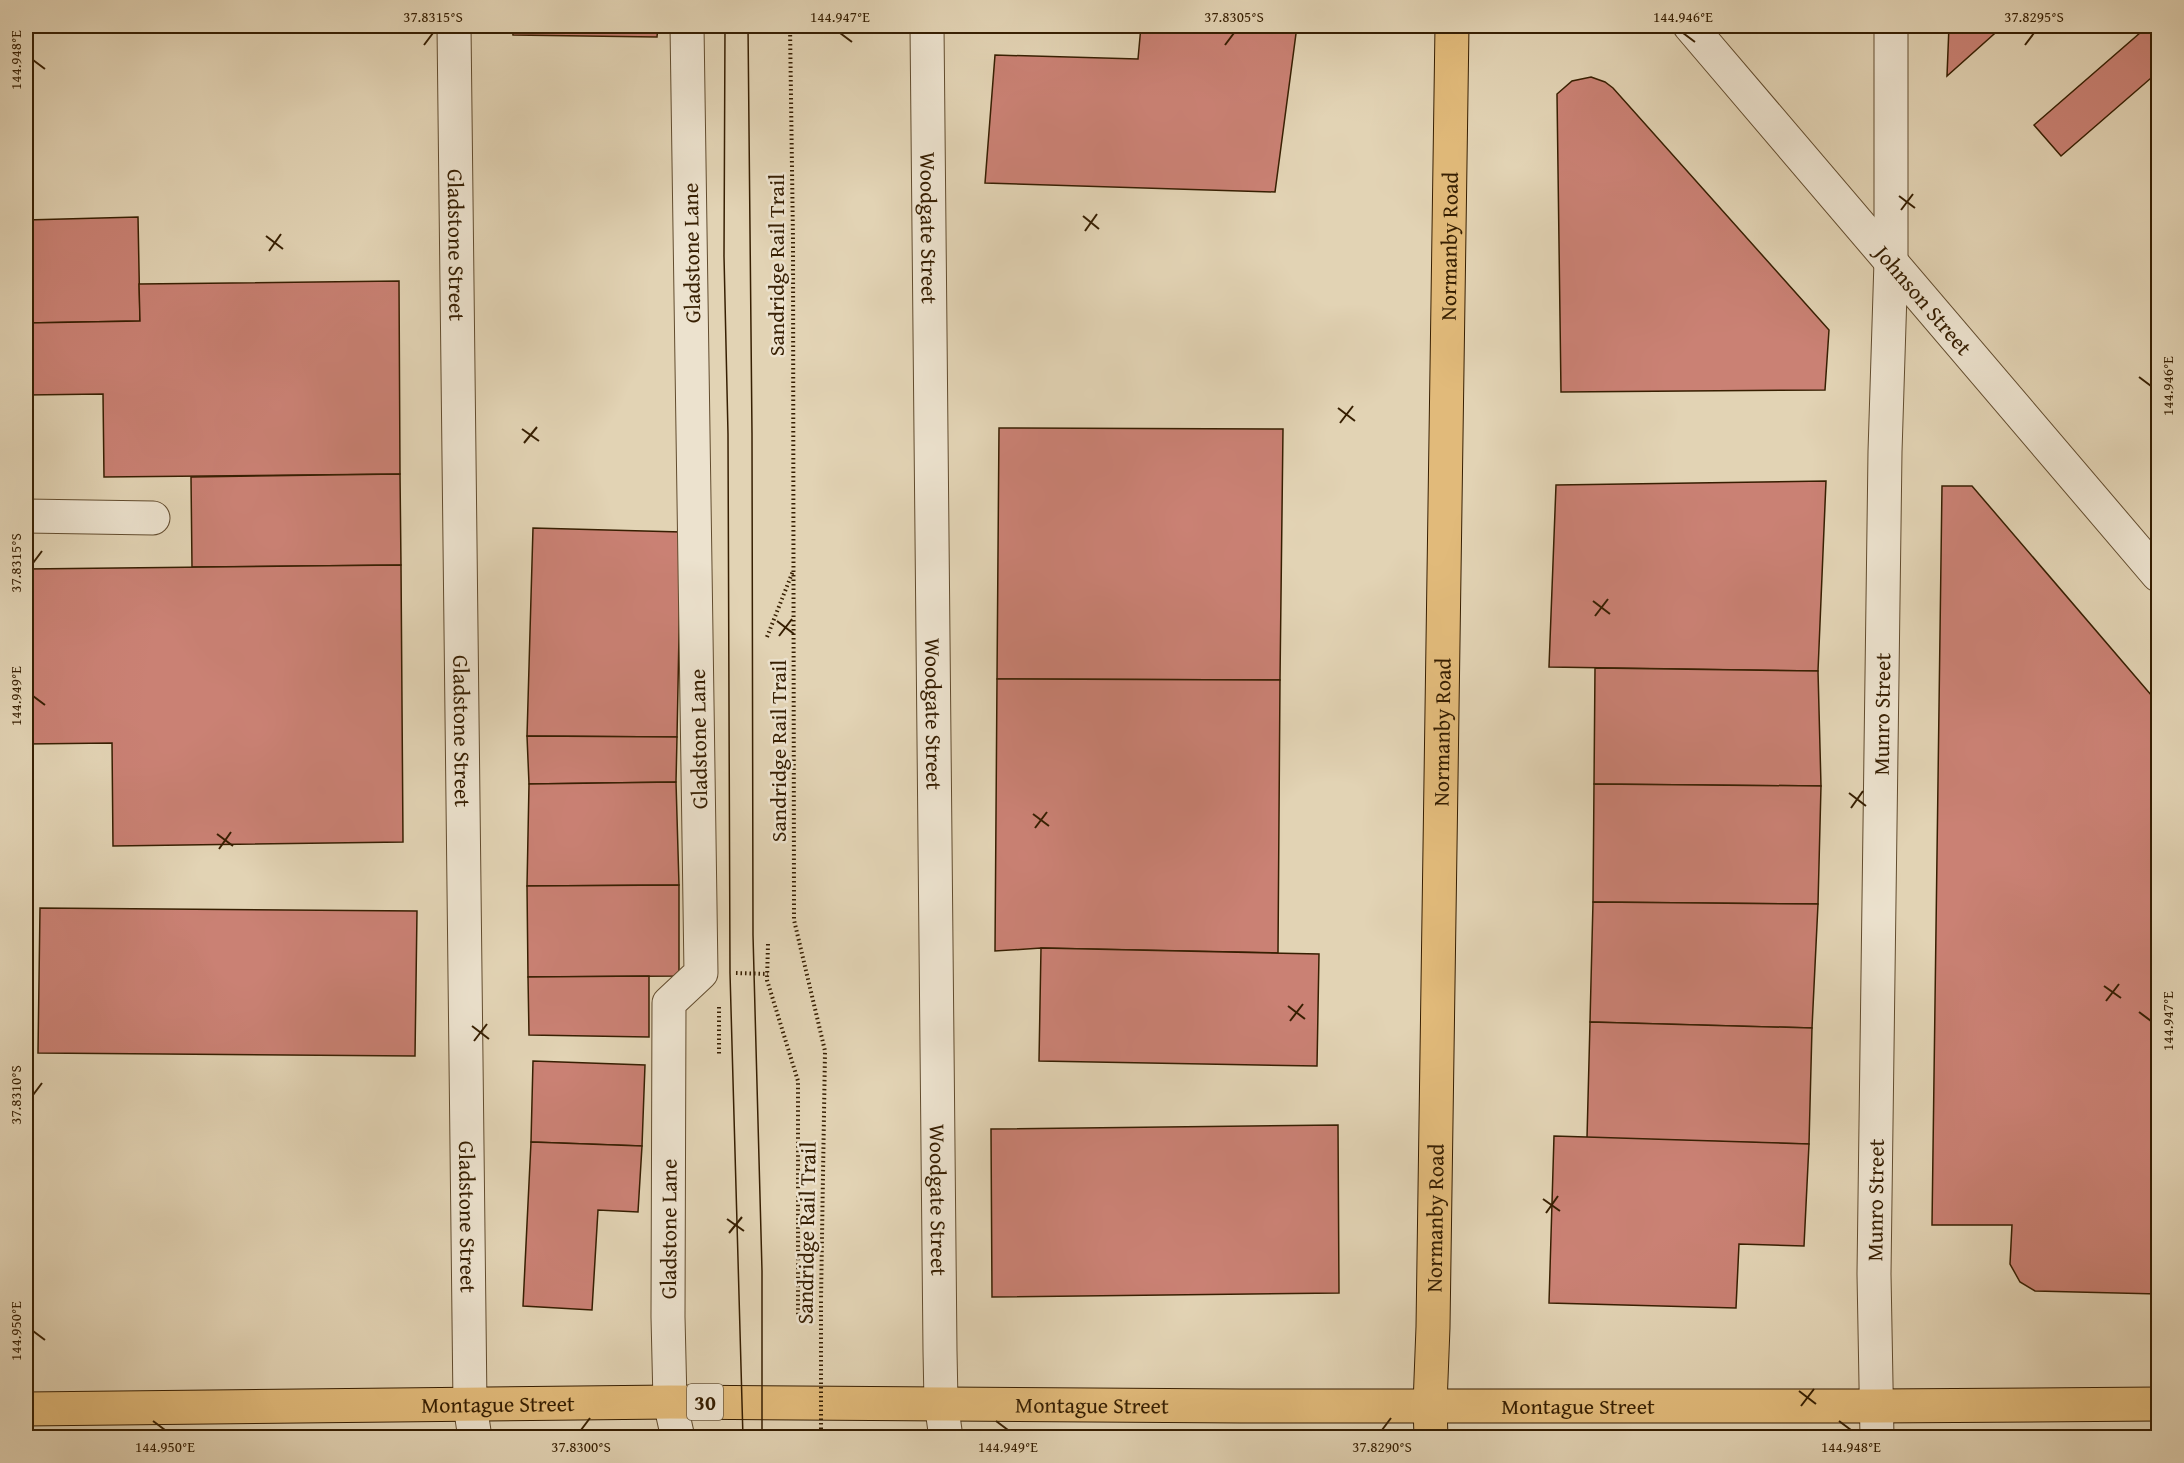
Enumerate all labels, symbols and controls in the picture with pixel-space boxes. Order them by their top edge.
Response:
text: 37.8315°S [403,6,463,27]
text: 144.947°E [810,6,870,27]
text: 37.8305°S [1204,6,1264,27]
text: 144.946°E [1653,6,1713,27]
text: 37.8295°S [2004,6,2064,27]
text: 144.948°E [5,30,26,90]
street label: Woodgate Street [912,152,946,304]
street label: Gladstone Street [440,169,473,322]
street label: Normanby Road [1432,171,1466,321]
street label: Sandridge Rail Trail [760,174,792,356]
street label: Gladstone Lane [674,183,708,323]
street label: Johnson Street [1865,236,1980,362]
text: 144.946°E [2157,356,2178,416]
text: 37.8315°S [5,533,26,593]
street label: Woodgate Street [917,638,950,790]
street label: Munro Street [1865,652,1898,776]
street label: Gladstone Street [445,655,479,808]
street label: Normanby Road [1425,657,1459,807]
street label: Sandridge Rail Trail [762,660,794,842]
text: 144.949°E [5,666,26,726]
street label: Gladstone Lane [681,669,715,809]
text: 144.947°E [2157,991,2178,1051]
text: 37.8310°S [5,1065,26,1125]
street label: Woodgate Street [922,1124,955,1276]
street label: Munro Street [1858,1138,1892,1262]
street label: Gladstone Street [451,1141,485,1293]
street label: Sandridge Rail Trail [788,1141,824,1325]
street label: Normanby Road [1418,1143,1452,1293]
street label: Gladstone Lane [652,1159,685,1299]
text: 144.950°E [5,1301,26,1361]
road number: 30 [687,1384,723,1420]
street label: Montague Street [421,1387,575,1421]
street label: Montague Street [1015,1388,1169,1421]
street label: Montague Street [1501,1390,1655,1422]
text: 144.950°E [135,1436,195,1457]
text: 37.8300°S [551,1436,611,1457]
text: 144.949°E [978,1436,1038,1457]
text: 37.8290°S [1352,1436,1412,1457]
text: 144.948°E [1821,1436,1881,1457]

